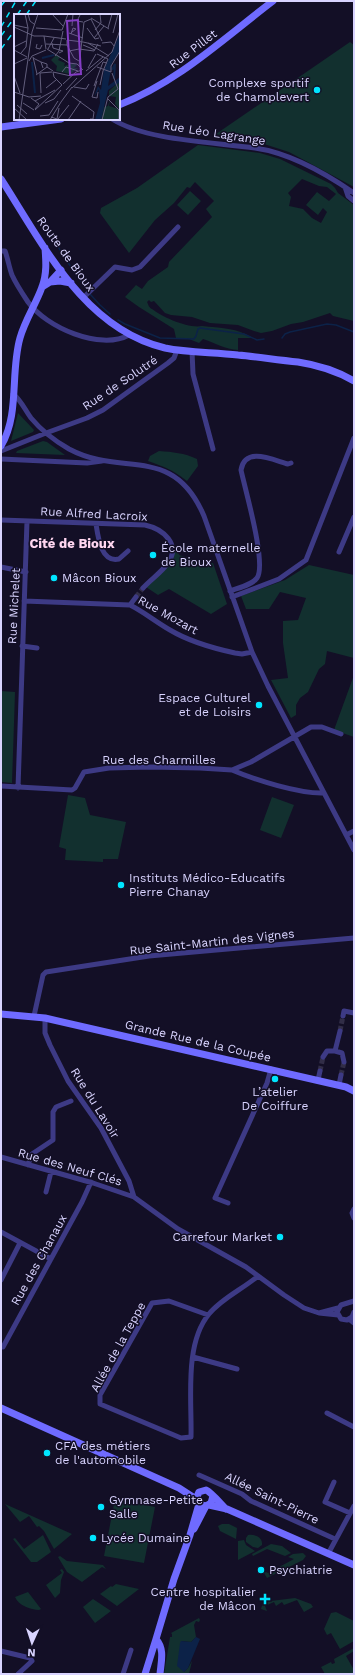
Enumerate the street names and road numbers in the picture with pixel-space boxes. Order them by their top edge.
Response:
street label: Rue Pillet [166,27,220,71]
street label: Rue Léo Lagrange [161,118,267,148]
street label: Route de Bioux [34,214,98,294]
street label: Rue de Solutré [80,353,160,413]
street label: Rue Alfred Lacroix [40,504,148,524]
street label: Rue Michelet [5,568,23,644]
street label: Rue Mozart [136,593,200,637]
street label: Rue des Charmilles [102,753,216,767]
street label: Rue Saint-Martin des Vignes [129,926,295,958]
street label: Grande Rue de la Coupée [124,1017,272,1065]
street label: Rue du Lavoir [68,1065,122,1141]
street label: Rue des Neuf Clés [16,1145,124,1189]
street label: Rue des Chanaux [8,1212,70,1308]
street label: Allée de la Teppe [88,1300,149,1394]
street label: Allée Saint-Pierre [223,1469,321,1527]

